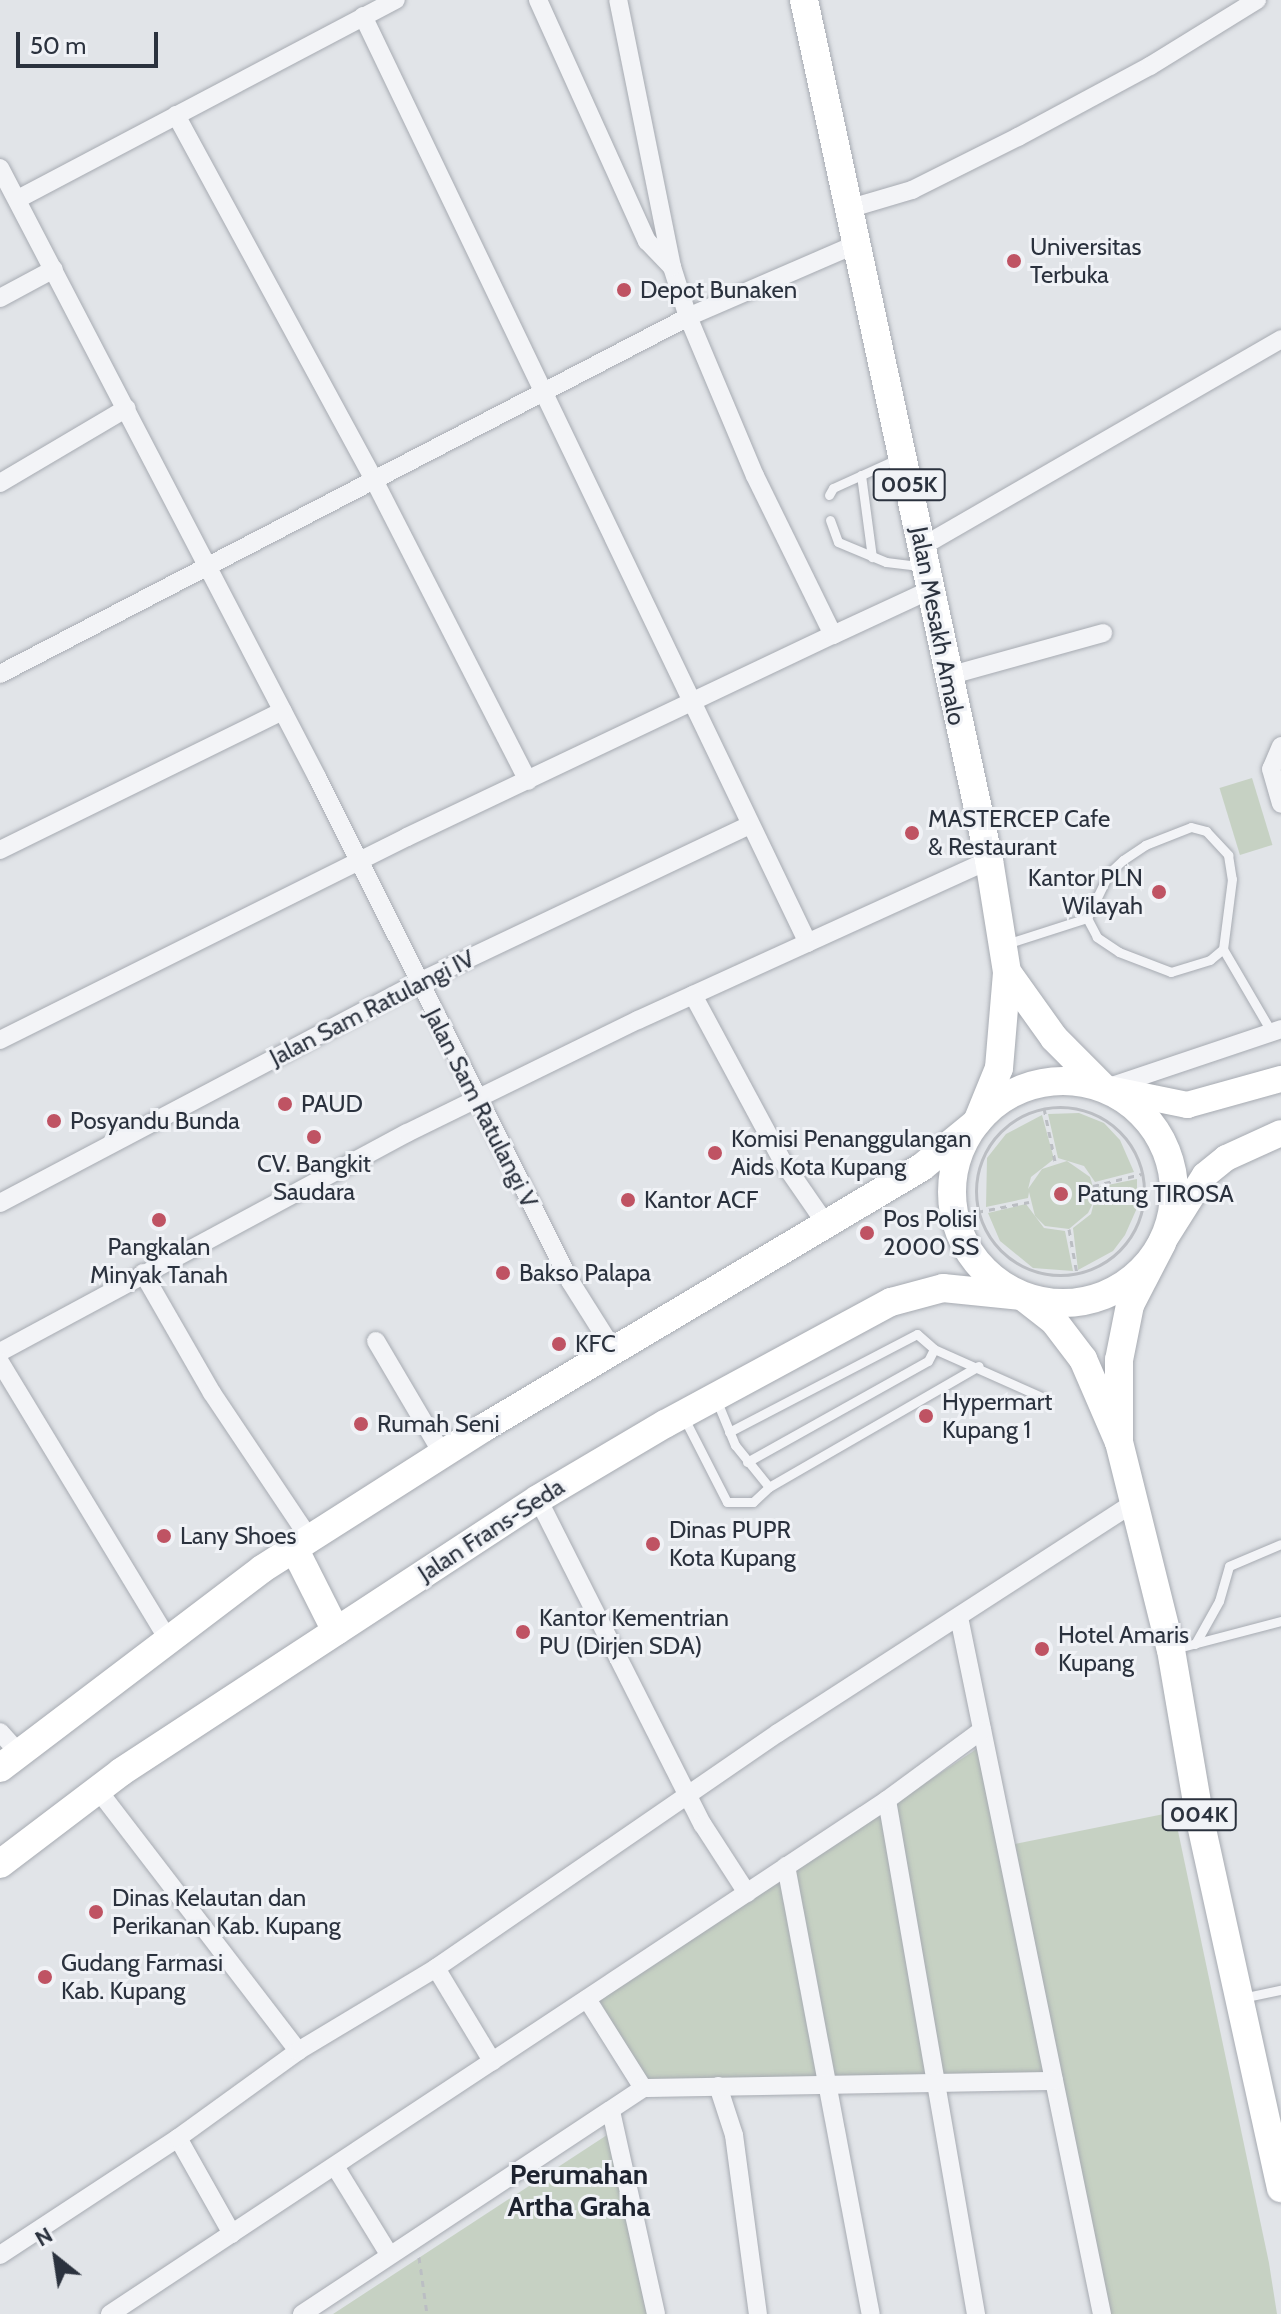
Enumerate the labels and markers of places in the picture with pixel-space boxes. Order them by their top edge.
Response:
place label: Universitas Terbuka [1030,233,1142,289]
marker: Universitas Terbuka [1005,252,1023,270]
place label: Depot Bunaken [640,276,797,304]
marker: Depot Bunaken [615,281,633,299]
place label: MASTERCEP Cafe & Restaurant [928,805,1110,861]
marker: MASTERCEP Cafe & Restaurant [903,824,921,842]
place label: Kantor PLN Wilayah [1028,864,1143,920]
marker: Kantor PLN Wilayah [1150,883,1168,901]
place label: PAUD [301,1090,363,1118]
marker: PAUD [276,1095,294,1113]
place label: Posyandu Bunda [70,1107,240,1135]
marker: Posyandu Bunda [45,1112,63,1130]
place label: Komisi Penanggulangan Aids Kota Kupang [731,1125,972,1181]
marker: CV. Bangkit Saudara [305,1128,323,1146]
marker: Komisi Penanggulangan Aids Kota Kupang [706,1144,724,1162]
place label: CV. Bangkit Saudara [257,1150,371,1206]
place label: Patung TIROSA [1077,1180,1234,1208]
marker: Patung TIROSA [1052,1185,1070,1203]
place label: Kantor ACF [644,1186,758,1214]
marker: Kantor ACF [619,1191,637,1209]
place label: Pos Polisi 2000 SS [883,1205,979,1261]
marker: Pangkalan Minyak Tanah [150,1211,168,1229]
marker: Pos Polisi 2000 SS [858,1224,876,1242]
place label: Pangkalan Minyak Tanah [90,1233,228,1289]
place label: Bakso Palapa [519,1259,651,1287]
marker: Bakso Palapa [494,1264,512,1282]
place label: KFC [575,1330,616,1358]
marker: KFC [550,1335,568,1353]
place label: Hypermart Kupang 1 [942,1388,1052,1444]
marker: Hypermart Kupang 1 [917,1407,935,1425]
place label: Rumah Seni [377,1410,500,1438]
marker: Rumah Seni [352,1415,370,1433]
place label: Dinas PUPR Kota Kupang [669,1516,796,1572]
place label: Lany Shoes [180,1522,296,1550]
marker: Lany Shoes [155,1527,173,1545]
marker: Dinas PUPR Kota Kupang [644,1535,662,1553]
place label: Kantor Kementrian PU (Dirjen SDA) [539,1604,729,1660]
place label: Hotel Amaris Kupang [1058,1621,1189,1677]
marker: Kantor Kementrian PU (Dirjen SDA) [514,1623,532,1641]
marker: Hotel Amaris Kupang [1033,1640,1051,1658]
place label: Dinas Kelautan dan Perikanan Kab. Kupang [112,1884,341,1940]
marker: Dinas Kelautan dan Perikanan Kab. Kupang [87,1903,105,1921]
place label: Gudang Farmasi Kab. Kupang [61,1949,223,2005]
marker: Gudang Farmasi Kab. Kupang [36,1968,54,1986]

